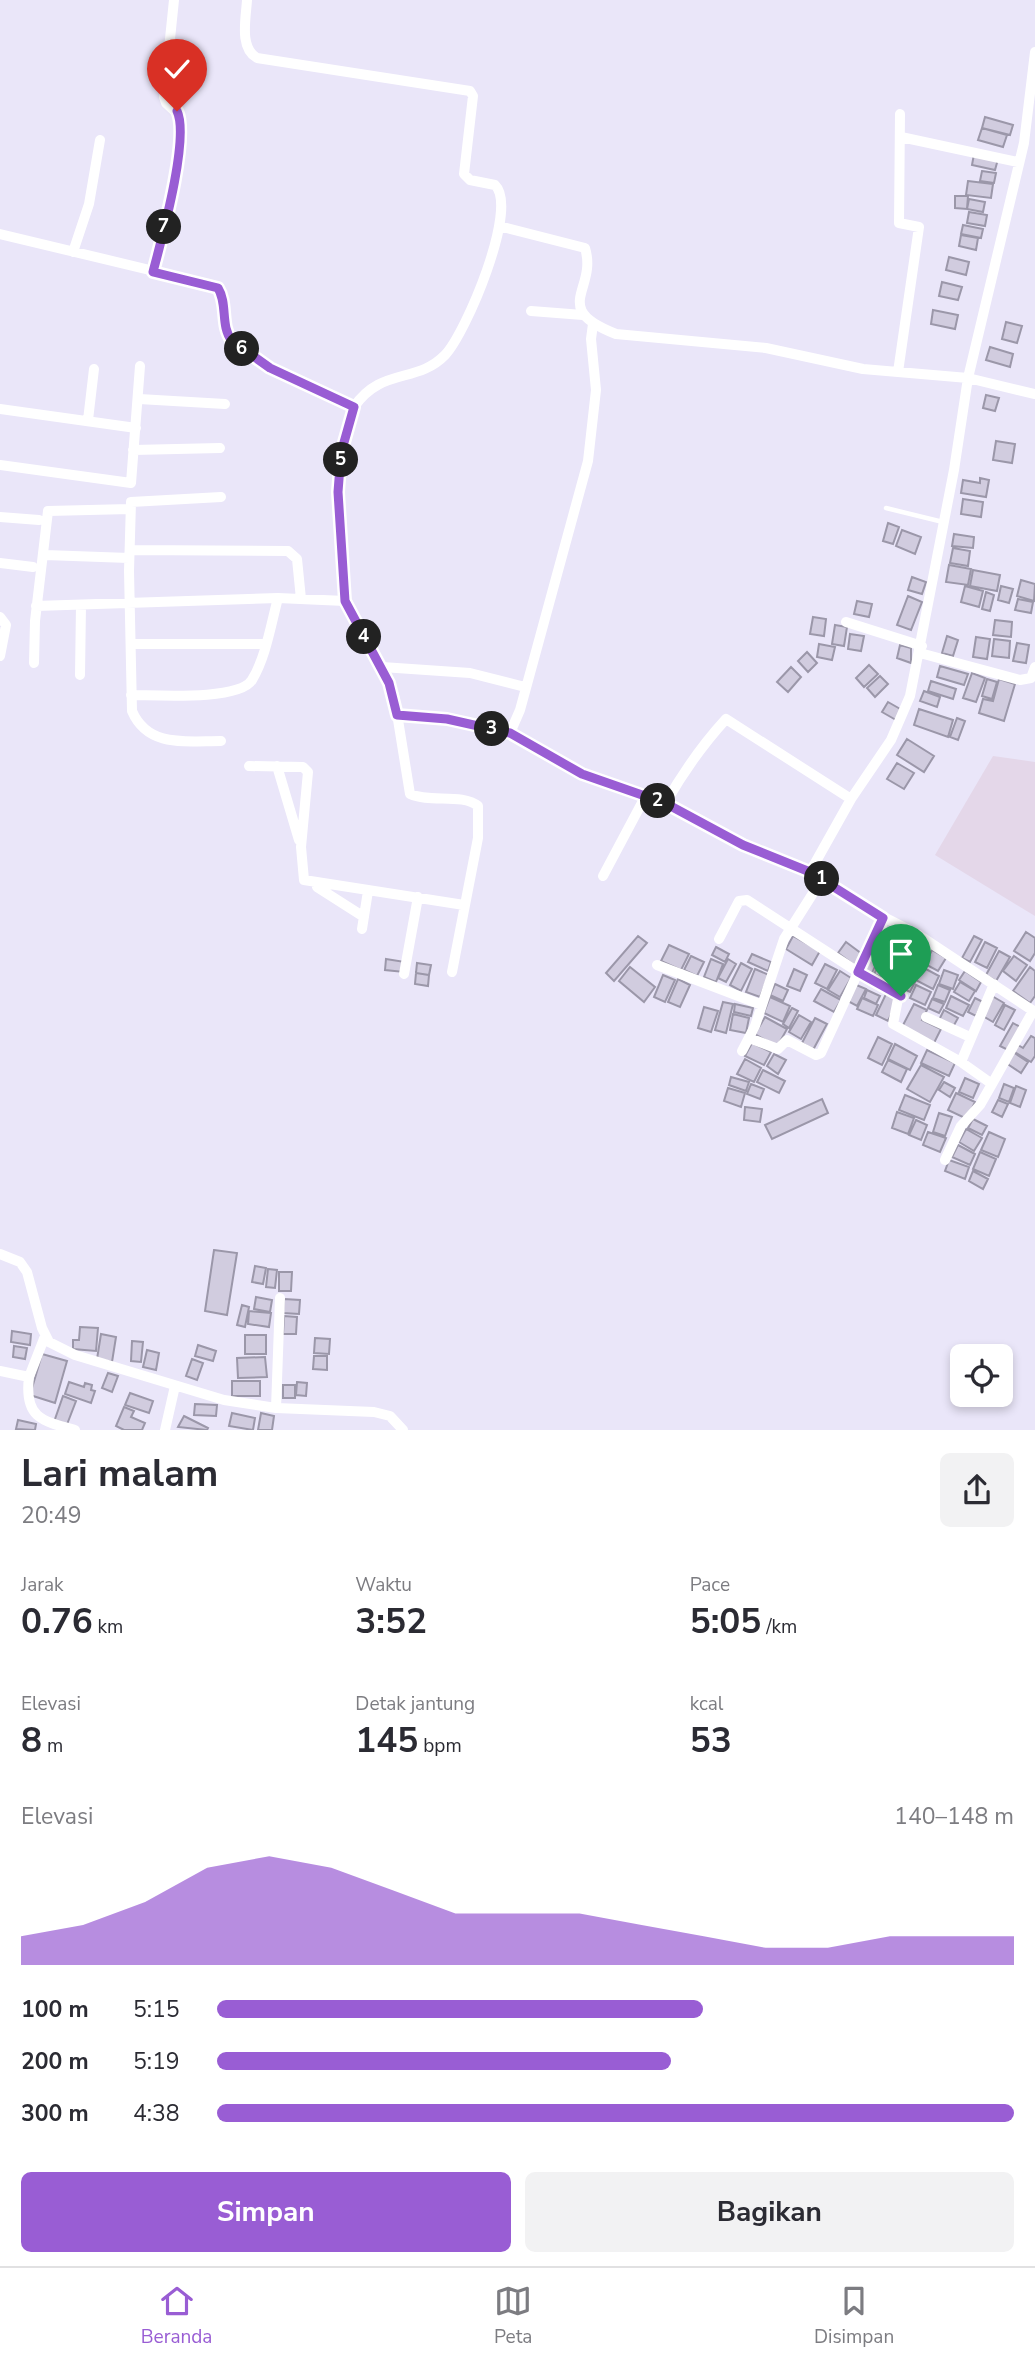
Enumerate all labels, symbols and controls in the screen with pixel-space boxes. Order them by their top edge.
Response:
pin [147,39,207,111]
icon: check [158,50,196,88]
pin: 7 [146,210,182,244]
text: 7 [158,213,169,239]
pin: 6 [224,332,260,366]
text: 6 [236,335,247,361]
pin: 5 [324,442,358,477]
text: 5 [335,446,346,472]
pin: 4 [346,620,382,654]
text: 4 [358,623,369,649]
pin: 3 [475,712,510,746]
text: 3 [486,715,497,741]
pin: 2 [640,784,676,818]
text: 2 [652,787,663,813]
pin: 1 [804,862,840,896]
text: 1 [816,865,827,891]
pin [871,924,931,996]
icon: arrive [882,935,920,973]
map controls [950,1344,1013,1407]
button: locate [950,1344,1013,1407]
text: Lari malam [21,1448,218,1499]
button: share [940,1453,1014,1527]
text: 20:49 [21,1500,81,1531]
text: Jarak [21,1572,64,1598]
text: Waktu [355,1572,412,1598]
text: Pace [690,1572,730,1598]
text: 0.76 [21,1598,93,1645]
text: 3:52 [355,1598,427,1645]
text: 5:05 [690,1598,761,1645]
text: km [93,1614,123,1640]
text: /km [761,1614,797,1640]
text: Elevasi [21,1691,81,1717]
text: Detak jantung [355,1691,475,1717]
text: kcal [690,1691,723,1717]
text: 8 [21,1717,42,1764]
text: 145 [355,1717,418,1764]
text: 53 [690,1717,732,1764]
text: m [42,1733,63,1759]
text: bpm [418,1733,462,1759]
text: Elevasi [21,1801,93,1832]
text: 140–148 m [894,1801,1014,1832]
text: 100 m [21,1994,89,2025]
text: 5:15 [133,1994,180,2025]
text: 200 m [21,2046,89,2077]
text: 5:19 [133,2046,180,2077]
text: 300 m [21,2098,89,2129]
text: 4:38 [133,2098,180,2129]
button: Simpan [21,2172,511,2252]
button: Bagikan [525,2172,1014,2252]
tab: Beranda [141,2282,212,2350]
tab: Peta [494,2282,532,2350]
tab: Disimpan [814,2282,894,2350]

